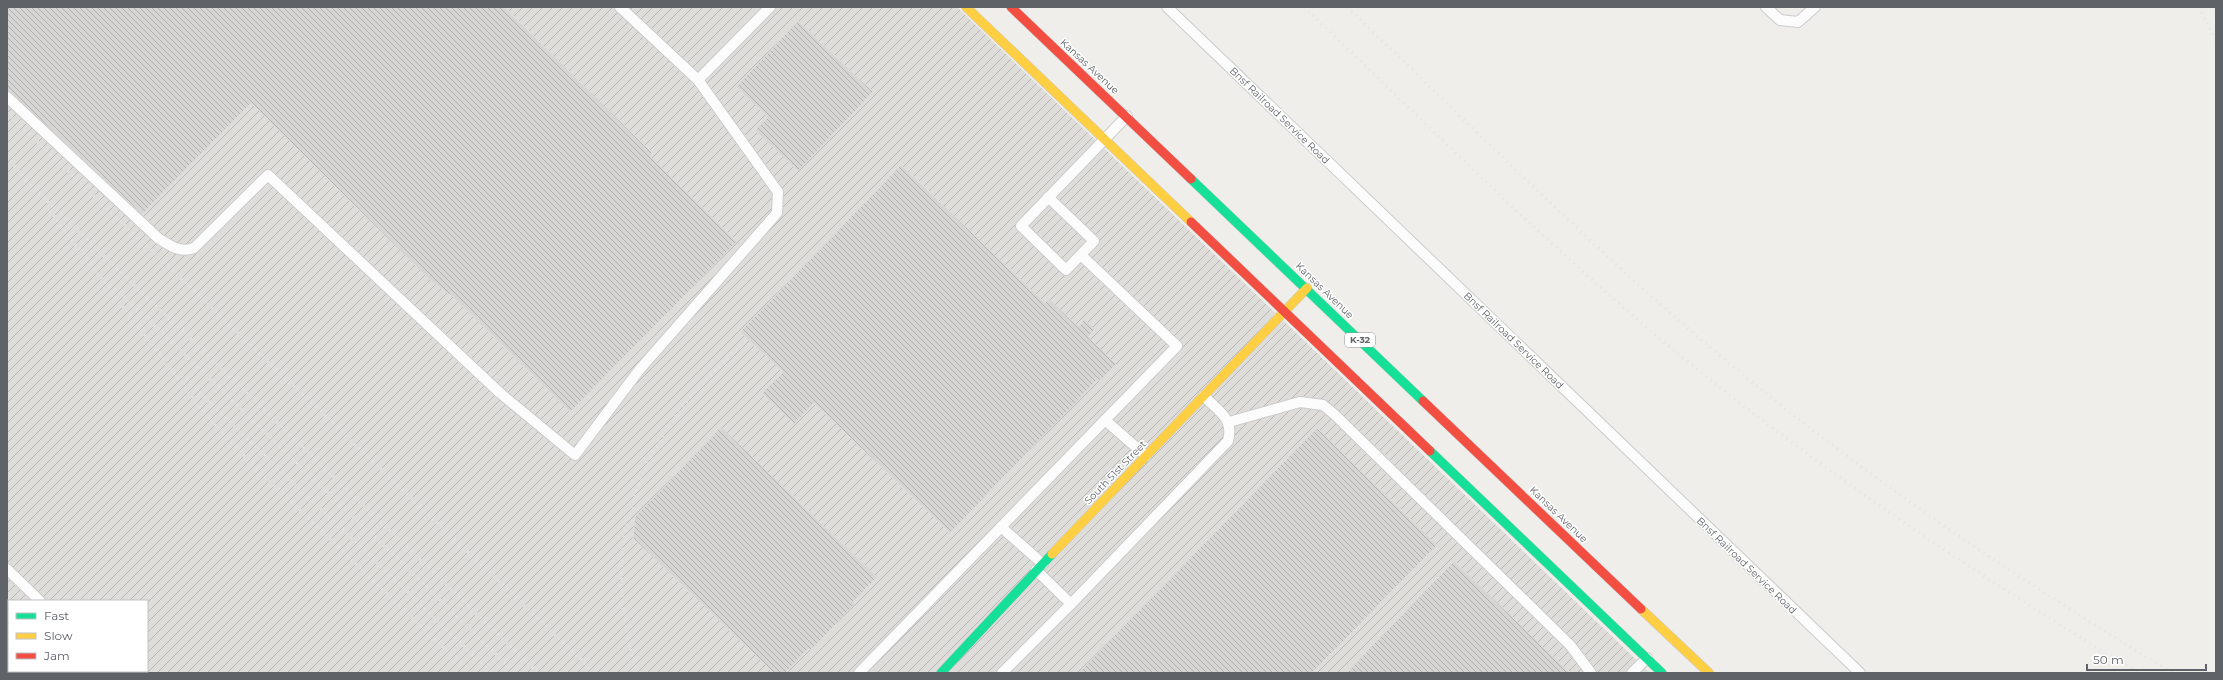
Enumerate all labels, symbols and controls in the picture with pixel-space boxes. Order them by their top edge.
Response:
street label: Kansas Avenue [1058,36,1122,97]
street label: Bnsf Railroad Service Road [1227,64,1332,167]
street label: Kansas Avenue [1293,259,1356,321]
street label: Bnsf Railroad Service Road [1461,289,1566,392]
road number: K-32 [1345,333,1375,347]
street label: South 51st Street [1082,438,1149,507]
street label: Kansas Avenue [1527,483,1590,545]
street label: Bnsf Railroad Service Road [1694,514,1799,617]
legend [8,600,148,672]
text: Fast [44,608,69,623]
text: Slow [44,628,73,643]
scale bar [2087,646,2206,672]
text: Jam [43,648,70,663]
text: 50 m [2093,652,2124,667]

